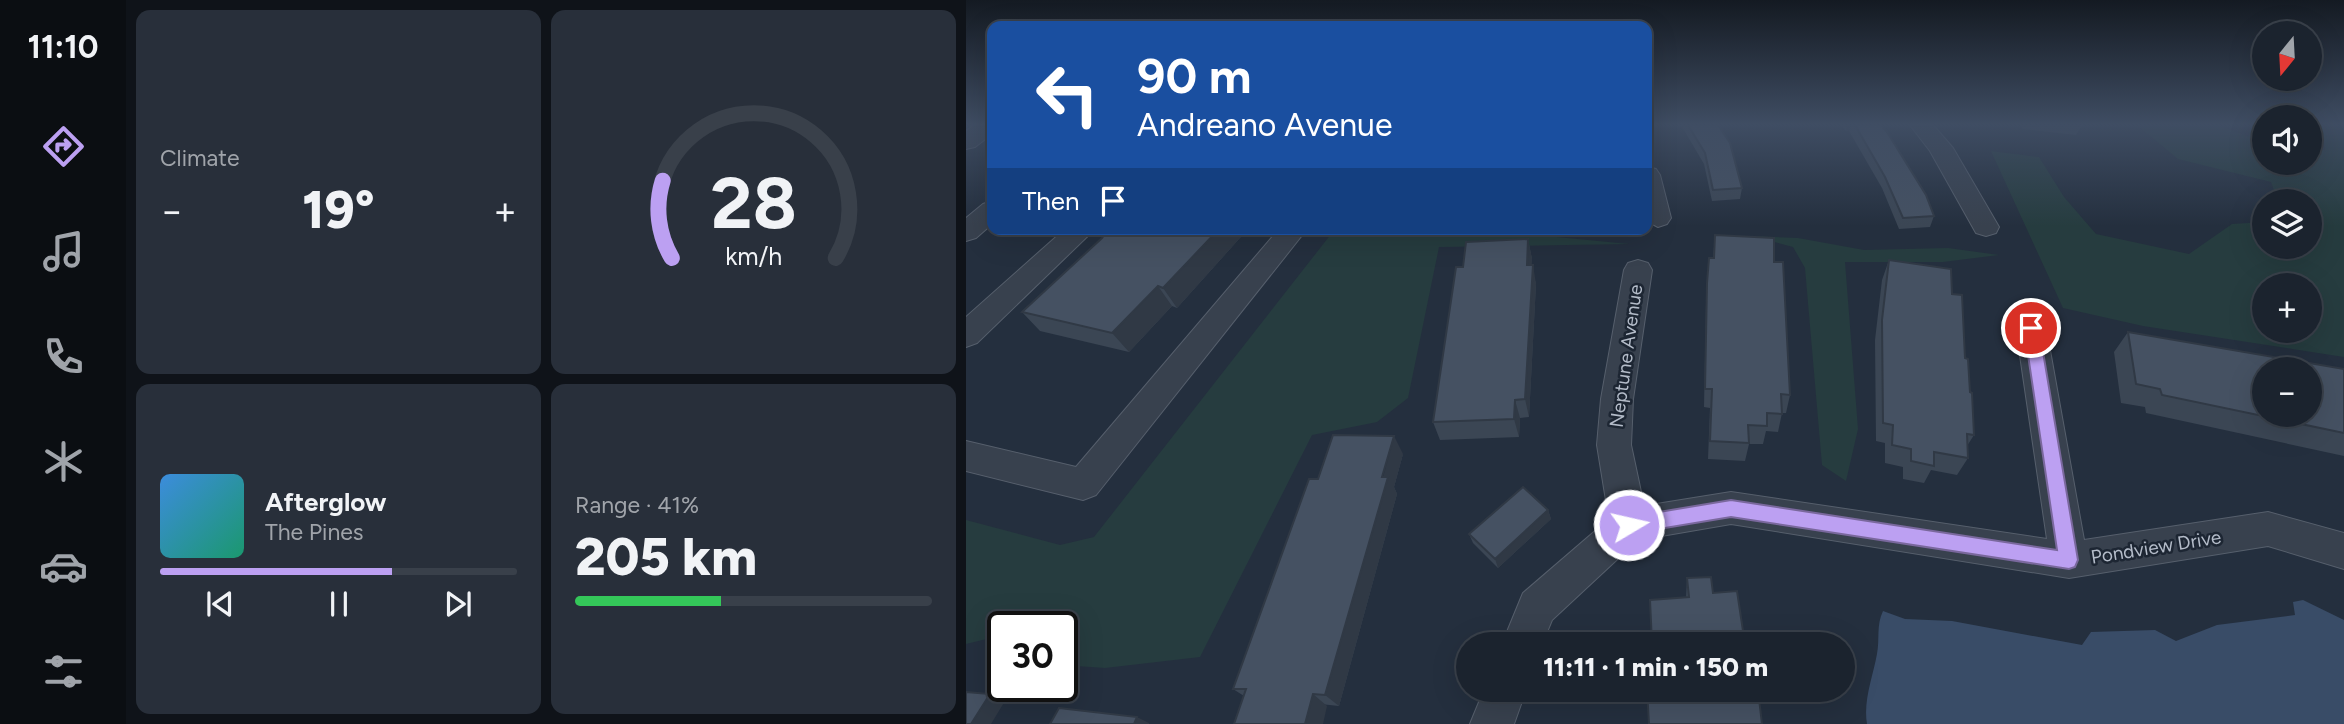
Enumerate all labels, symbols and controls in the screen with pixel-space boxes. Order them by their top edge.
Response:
north arrow [2252,21,2322,91]
map controls [2252,21,2322,427]
text: 11:10 [28,28,98,66]
text: 90 m [1137,46,1252,105]
icon: left [1022,49,1113,140]
button: sound [2252,105,2322,175]
text: Andreano Avenue [1137,106,1392,144]
icon: directions [39,122,88,171]
text: Climate [160,144,239,172]
text: 28 [710,159,797,246]
text: 19° [302,179,375,241]
icon: arrive [1094,182,1132,220]
text: Then [1022,185,1080,217]
text: − [160,188,184,234]
text: + [493,188,517,234]
button: layers [2252,189,2322,259]
icon: music [39,227,88,276]
text: km/h [725,241,782,271]
button: + [2252,273,2322,343]
street label: Neptune Avenue [1605,283,1647,429]
pin [2001,298,2061,358]
icon: arrive [2012,309,2050,347]
icon: phone [39,332,88,381]
button: − [2252,357,2322,427]
icon: climate [39,437,88,486]
text: Afterglow [265,486,387,518]
position arrow [1592,488,1666,562]
text: Range · 41% [575,491,699,519]
text: The Pines [265,518,364,546]
street label: Pondview Drive [2089,525,2223,569]
text: 205 km [575,526,757,588]
icon: car [39,542,88,591]
icon: previous [201,585,239,623]
icon: pause [320,585,358,623]
icon: next [439,585,477,623]
speed limit sign: 30 [987,611,1078,702]
icon: filters [39,647,88,696]
text: 11:11 · 1 min · 150 m [1543,651,1768,683]

